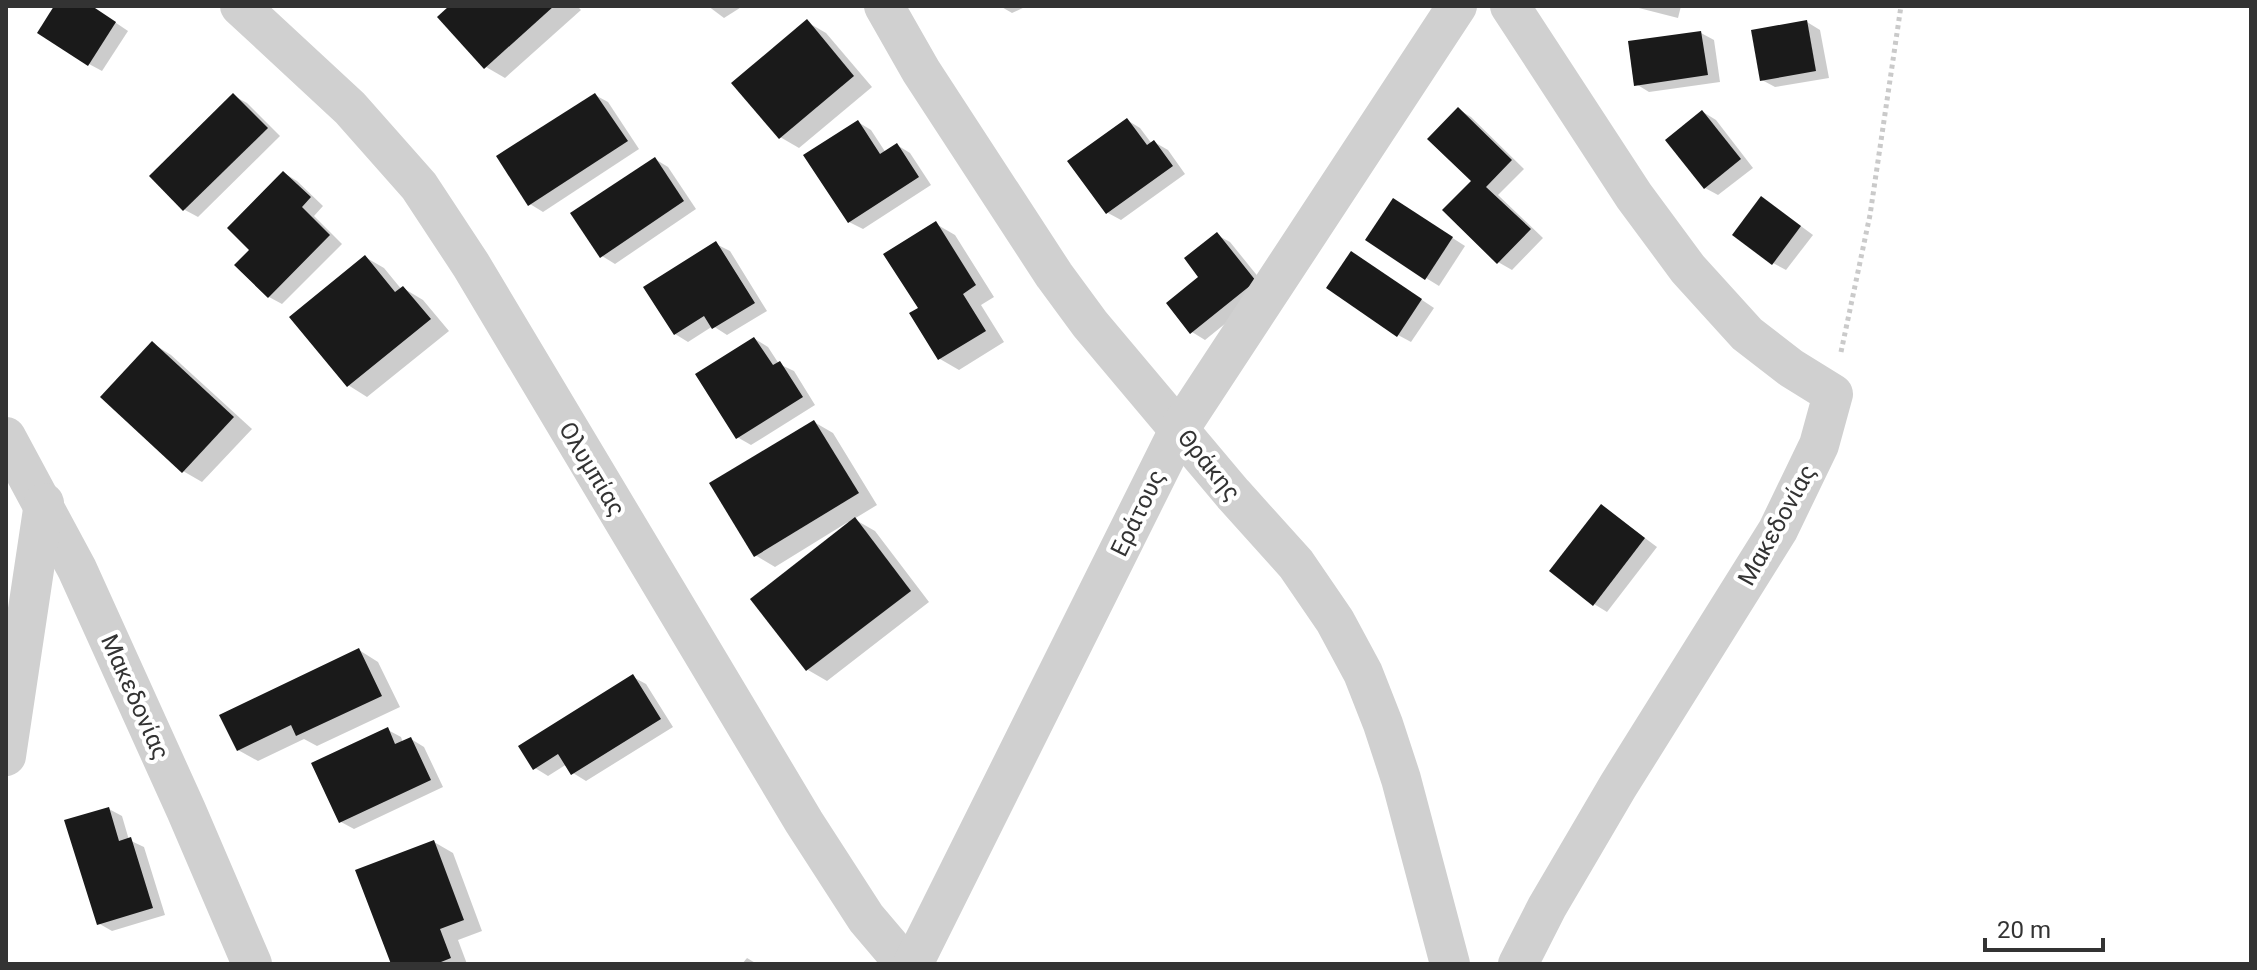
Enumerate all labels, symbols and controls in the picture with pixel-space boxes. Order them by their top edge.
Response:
street label: Ολυμπίας [553,417,631,521]
street label: Θράκης [1172,424,1246,506]
street label: Μακεδονίας [1732,460,1822,590]
street label: Εράτους [1105,465,1171,561]
street label: Μακεδονίας [95,630,175,764]
scale bar [1985,902,2103,952]
text: 20 m [1997,916,2051,944]

